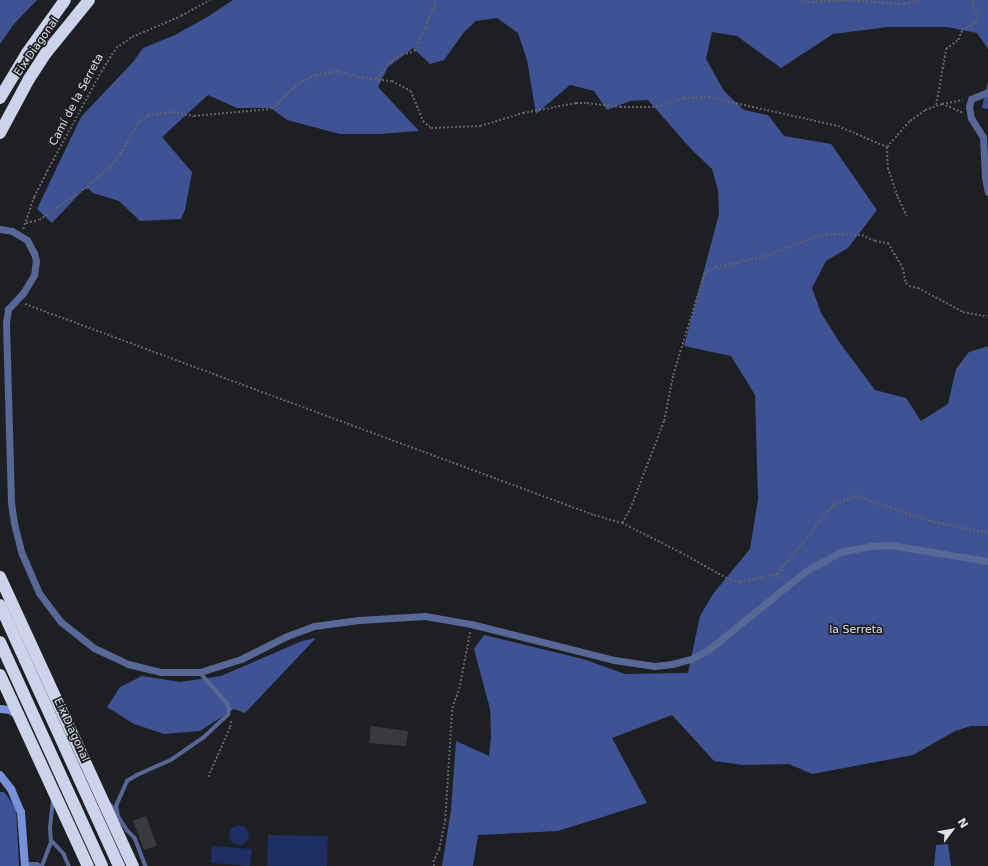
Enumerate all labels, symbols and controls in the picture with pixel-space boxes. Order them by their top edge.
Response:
street label: Eix Diagonal [12,15,62,79]
street label: Camí de la Serreta [47,52,107,148]
park label: la Serreta [829,623,883,637]
street label: Eix Diagonal [50,696,92,764]
north arrow [932,810,972,850]
text: N [955,816,971,831]

